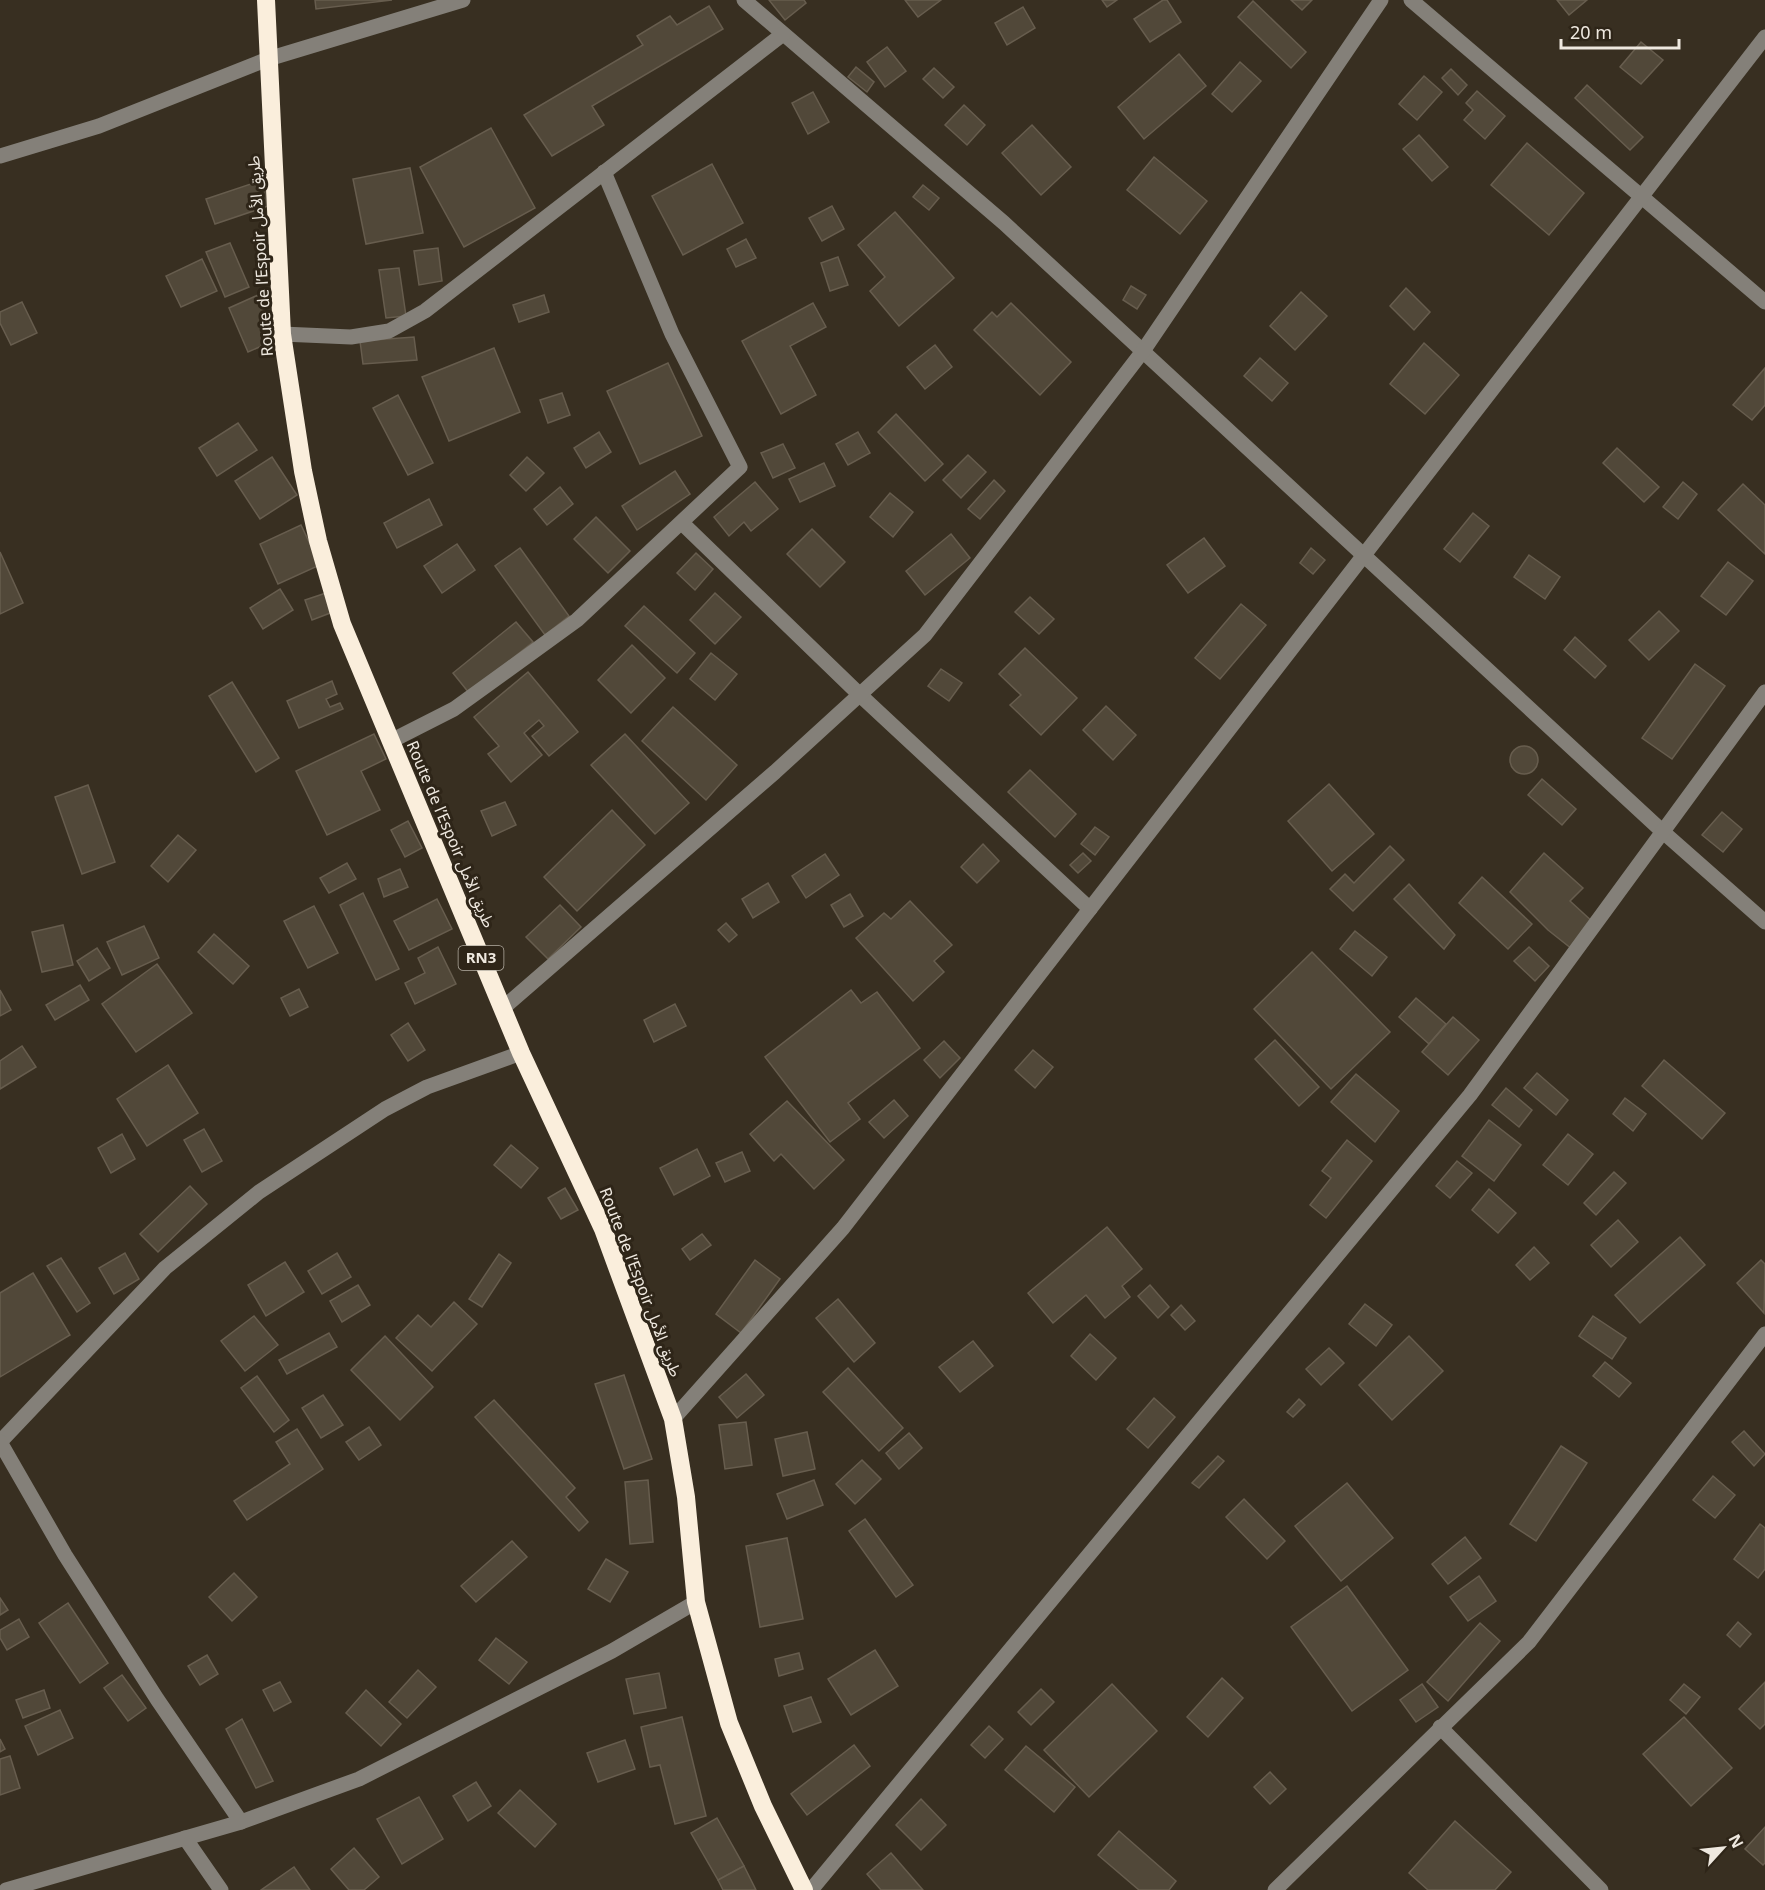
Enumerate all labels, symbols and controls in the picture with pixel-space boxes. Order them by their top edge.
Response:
scale bar [1561,12,1680,50]
text: 20 m [1570,20,1612,44]
street label: Route de l’Espoir طريق الأمل [242,155,278,357]
street label: Route de l’Espoir طريق الأمل [402,737,500,931]
road number: RN3 [458,946,504,970]
street label: Route de l’Espoir طريق الأمل [595,1184,687,1380]
north arrow [1693,1818,1753,1878]
text: N [1724,1830,1749,1852]

